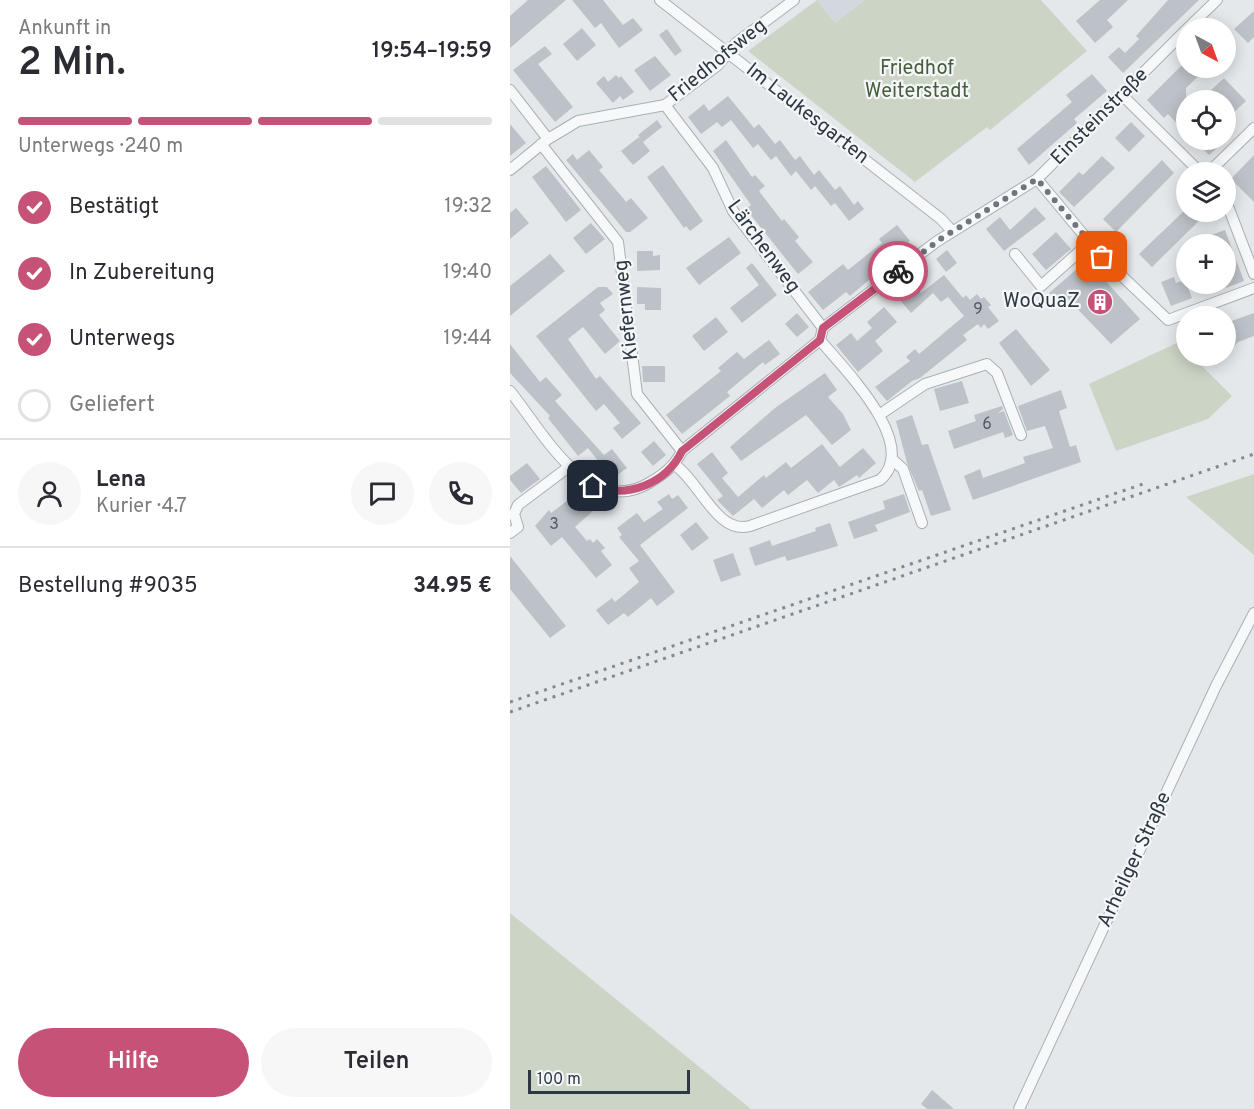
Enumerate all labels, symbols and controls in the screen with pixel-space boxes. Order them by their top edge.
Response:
street label: Friedhofsweg [663,13,773,109]
text: Ankunft in [18,16,111,42]
north arrow [1176,18,1236,78]
map controls [1176,18,1236,366]
text: 19:54–19:59 [372,38,492,65]
text: 2 Min. [18,40,126,89]
park label: Friedhof Weiterstadt [865,56,969,105]
street label: Im Laukesgarten [740,58,874,170]
street label: Einsteinstraße [1046,63,1154,171]
button: locate [1176,90,1236,150]
text: Unterwegs · 240 m [18,134,183,160]
button: layers [1176,162,1236,222]
icon: check [18,191,51,224]
text: Bestätigt [69,194,159,221]
text: 19:32 [444,194,492,220]
street label: Lärchenweg [720,195,806,299]
pin [1076,231,1127,282]
button: + [1176,234,1236,294]
icon: bag [1085,240,1118,273]
courier [868,241,928,301]
icon: bike [882,255,915,288]
icon: check [18,257,51,290]
street label: Kiefernweg [609,258,645,362]
text: In Zubereitung [69,260,215,287]
text: 19:40 [443,260,492,286]
building icon: WoQuaZ [1085,287,1115,317]
place label: WoQuaZ [1003,289,1080,315]
house number: 9 [973,300,983,320]
button: − [1176,306,1236,366]
icon: check [18,323,51,356]
text: Unterwegs [69,326,175,353]
text: 19:44 [443,326,492,352]
text: Geliefert [69,392,155,419]
house number: 6 [982,415,992,435]
pin [567,460,618,511]
button: person [18,462,81,525]
button: chat [351,462,414,525]
button: phone [429,462,492,525]
text: Lena [96,467,146,494]
icon: home [576,469,609,502]
text: Kurier · 4.7 [96,494,187,520]
house number: 3 [549,515,559,535]
text: Bestellung #9035 [18,573,198,600]
text: 34.95 € [413,573,492,600]
street label: Arheilger Straße [1092,788,1178,932]
button: Hilfe [18,1028,249,1097]
button: Teilen [261,1028,492,1097]
scale bar [528,1067,690,1094]
text: 100 m [537,1070,581,1090]

